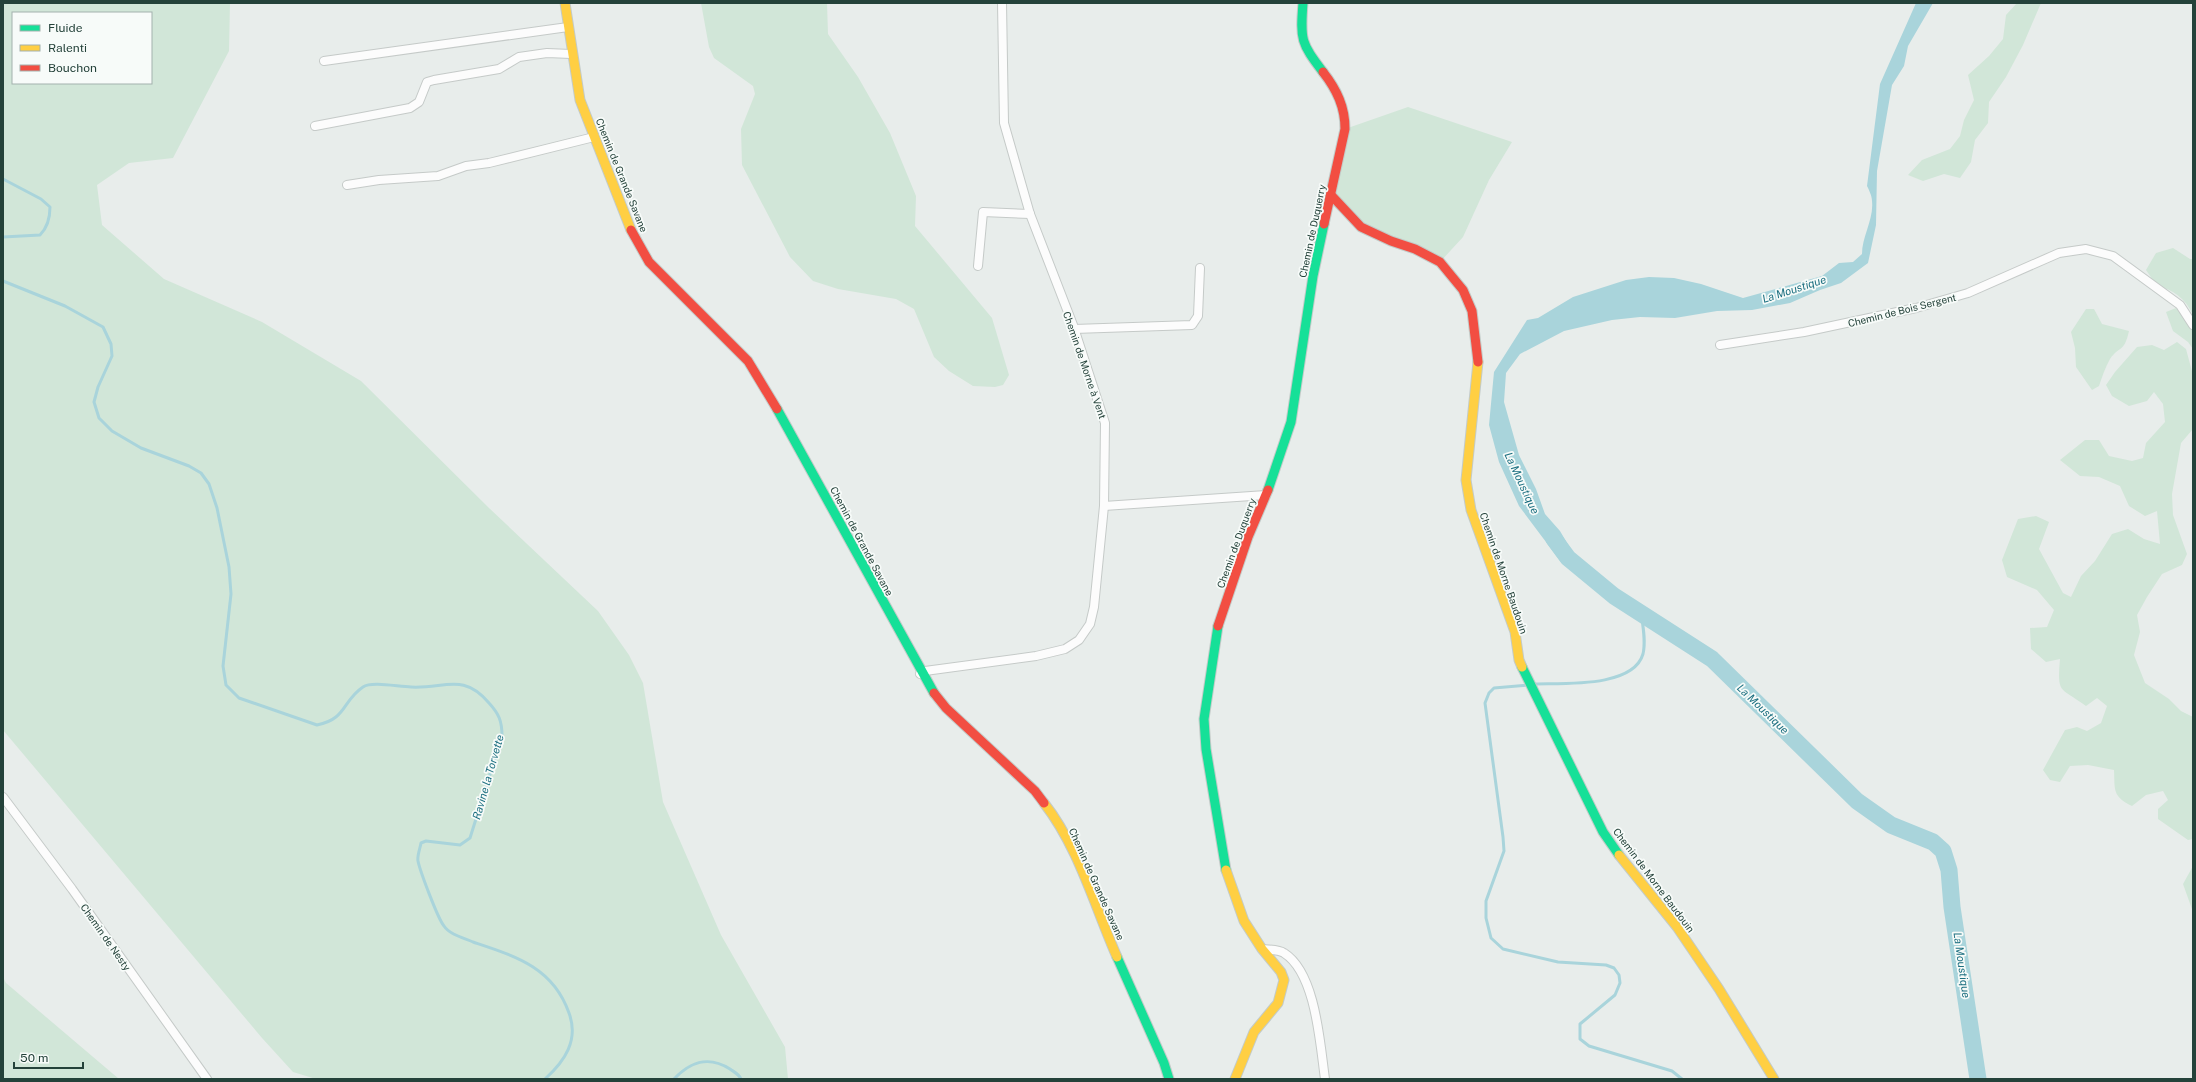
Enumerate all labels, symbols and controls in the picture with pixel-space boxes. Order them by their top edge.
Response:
legend [12,12,152,84]
text: Fluide [48,21,83,35]
text: Ralenti [48,41,87,55]
text: Bouchon [48,61,97,75]
street label: Chemin de Grande Savane [594,116,651,234]
street label: Chemin de Duquerry [1296,183,1328,279]
water label: La Moustique [1761,273,1827,305]
street label: Chemin de Bois Sergent [1847,291,1957,329]
street label: Chemin de Morne à Vent [1061,310,1109,420]
water label: La Moustique [1503,450,1541,516]
street label: Chemin de Grande Savane [828,484,896,598]
street label: Chemin de Duquerry [1214,496,1258,590]
street label: Chemin de Morne Baudouin [1478,511,1531,635]
water label: La Moustique [1735,682,1791,736]
water label: Ravine la Torvette [470,733,506,821]
street label: Chemin de Morne Baudouin [1611,825,1697,935]
street label: Chemin de Grande Savane [1067,826,1127,942]
street label: Chemin de Nesty [78,901,134,973]
water label: La Moustique [1951,931,1973,999]
scale bar [14,1044,83,1070]
text: 50 m [20,1051,48,1065]

